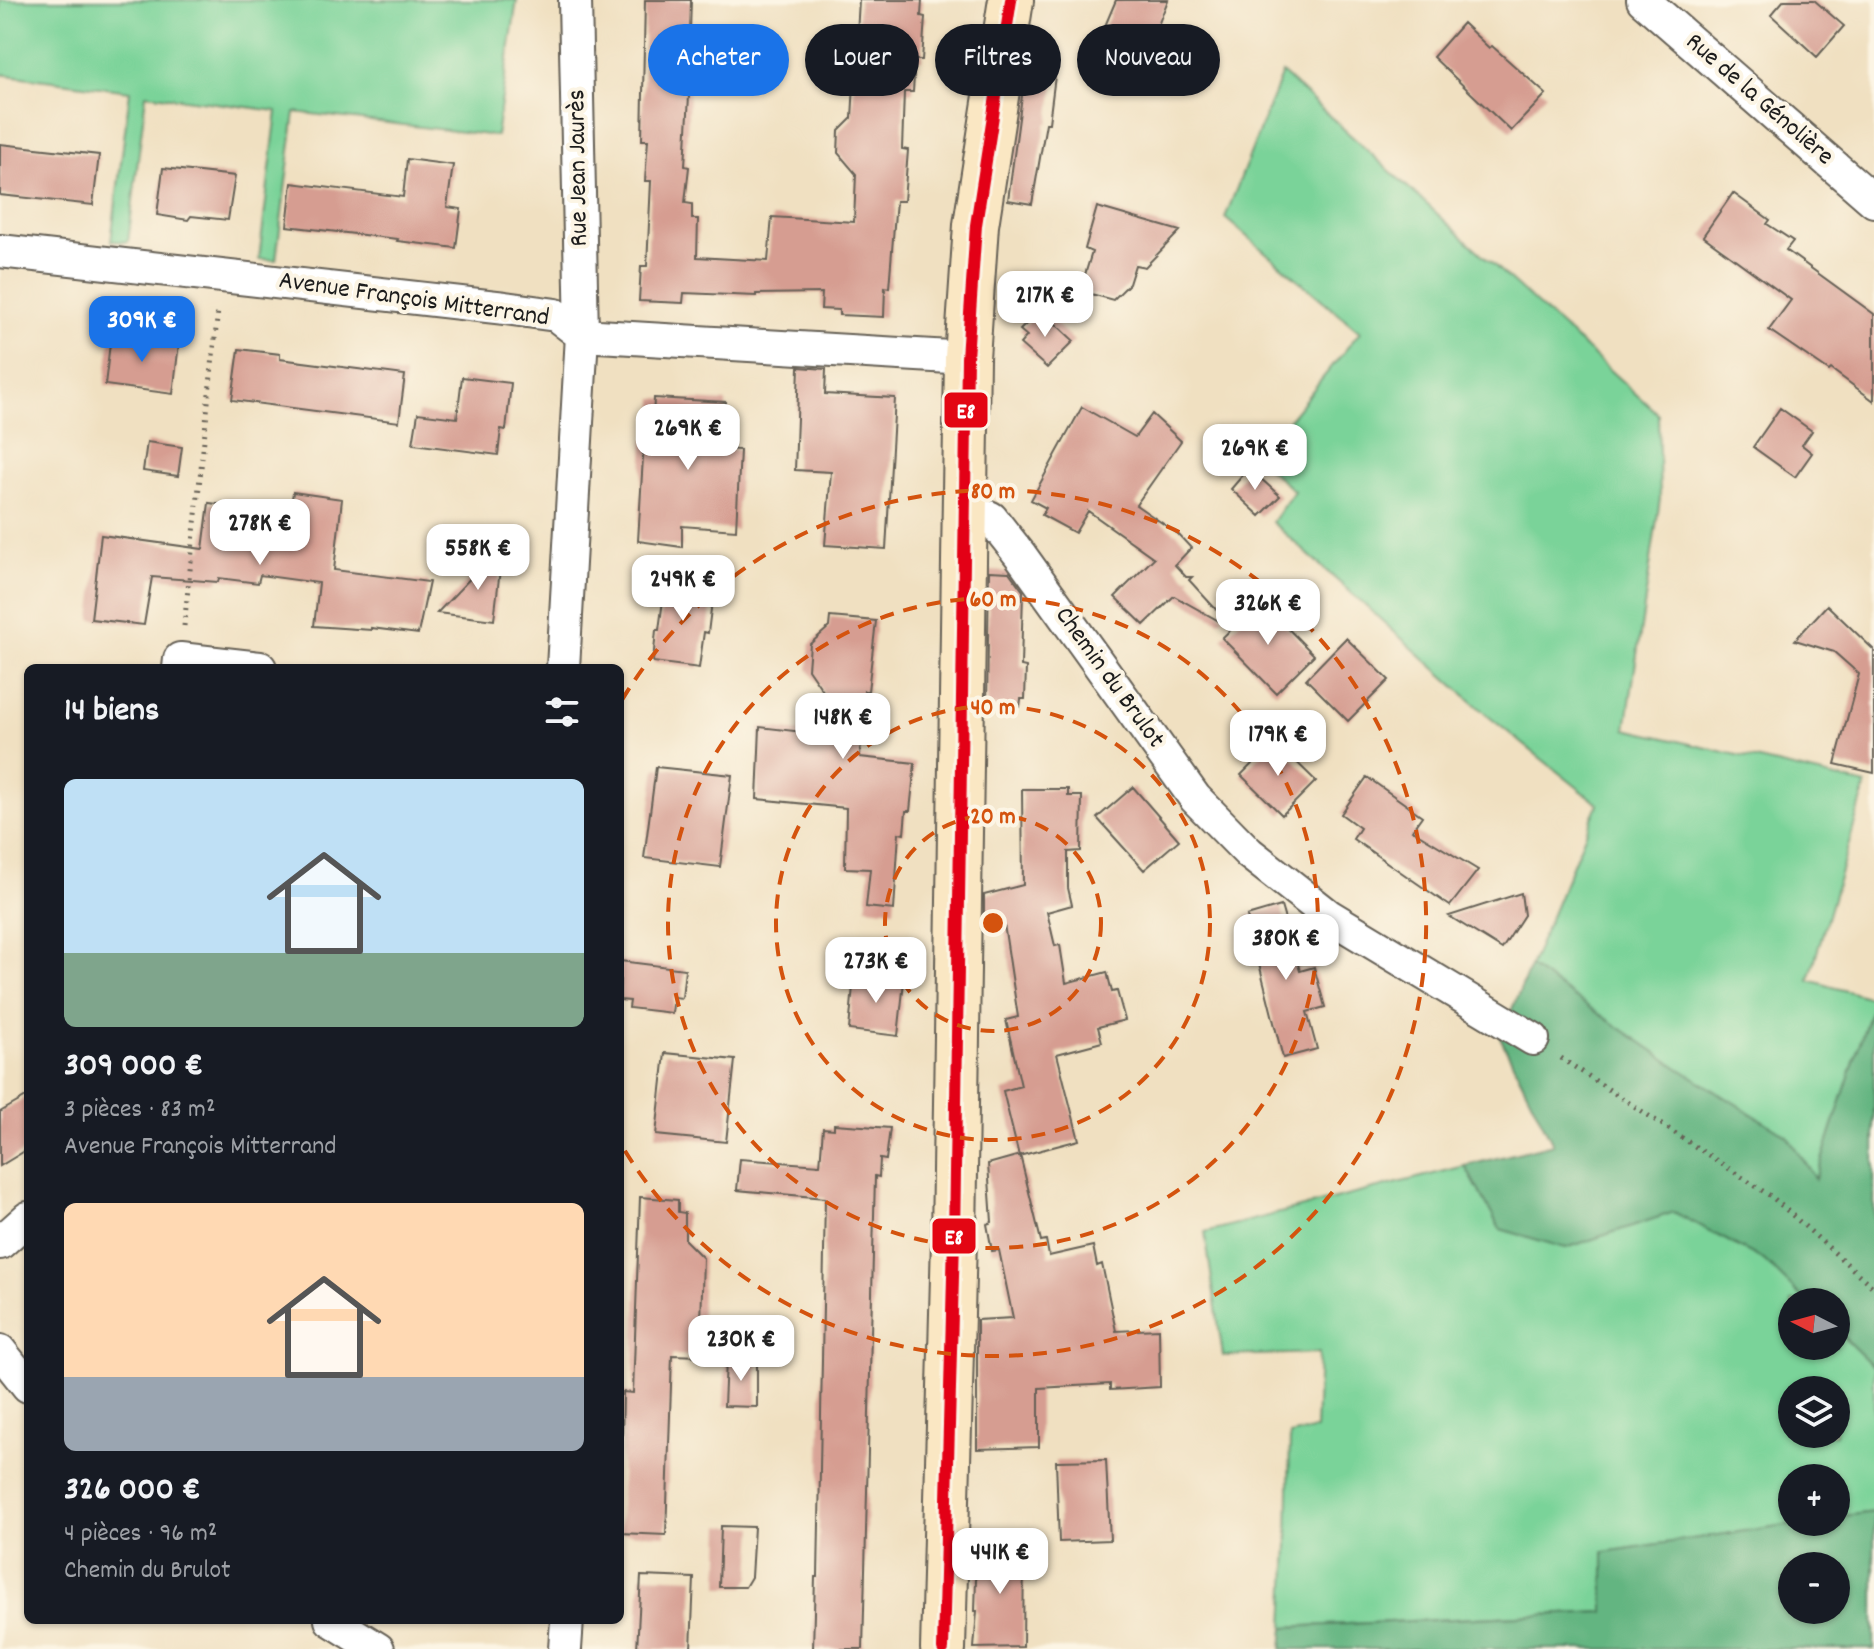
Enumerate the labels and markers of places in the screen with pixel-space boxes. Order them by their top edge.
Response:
pin: 217K € [980,271,1110,339]
pin: 309K € [77,296,207,364]
pin: 269K € [623,404,753,472]
pin: 269K € [1190,424,1320,492]
pin: 278K € [195,499,325,567]
pin: 558K € [413,524,543,592]
pin: 249K € [618,555,748,623]
pin: 326K € [1203,579,1333,647]
pin: 148K € [778,693,908,761]
pin: 179K € [1213,710,1343,778]
centre of rings [979,909,1007,937]
pin: 380K € [1221,914,1351,982]
pin: 273K € [811,937,941,1005]
pin: 230K € [676,1315,806,1383]
pin: 441K € [935,1528,1065,1596]

